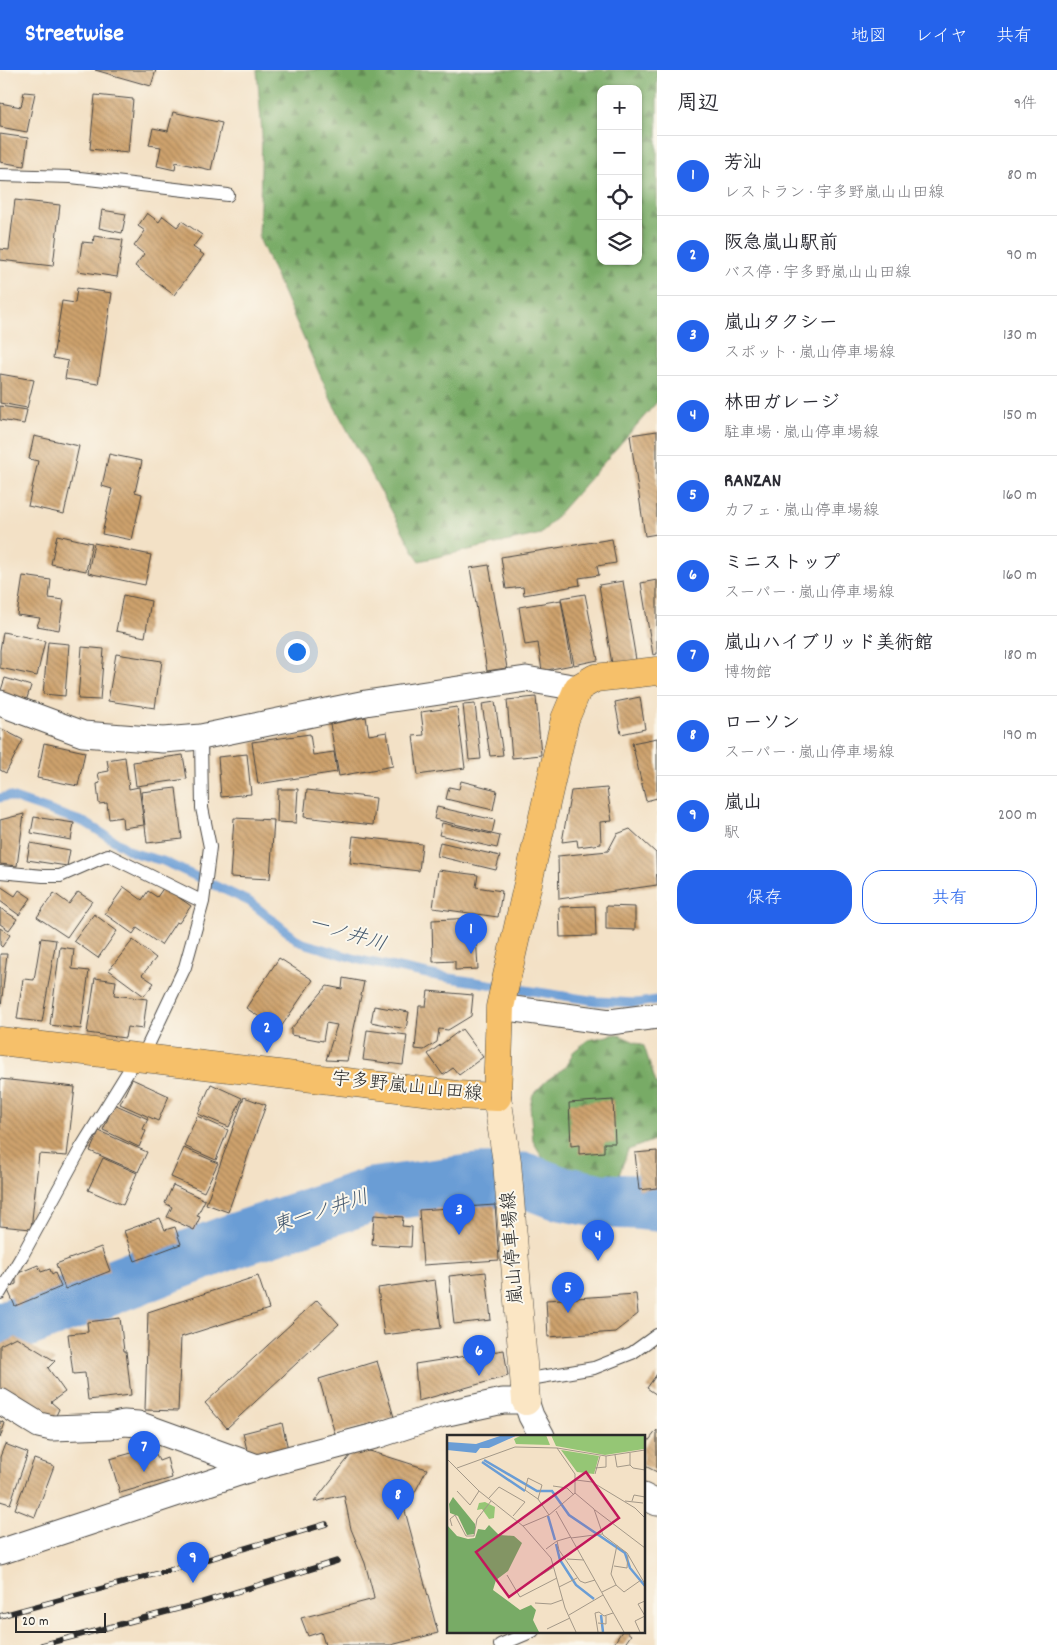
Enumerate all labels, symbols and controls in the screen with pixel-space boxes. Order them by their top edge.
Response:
text: Streetwise [25,18,124,52]
text: 地図 [851,25,887,50]
text: レイヤ [915,25,968,50]
text: 共有 [996,25,1032,50]
map controls [597,85,642,265]
button: + [597,85,642,130]
text: 周辺 [677,90,719,120]
text: 9件 [1014,93,1037,116]
button: − [597,130,642,175]
text: 芳汕 [724,151,762,178]
text: 1 [691,164,695,187]
text: 80 m [1007,164,1037,187]
button: locate [597,175,642,220]
text: レストラン · 宇多野嵐山山田線 [724,182,944,205]
button: layers [597,220,642,265]
text: 阪急嵐山駅前 [724,231,838,258]
text: 2 [690,244,697,267]
text: 90 m [1006,244,1037,267]
text: バス停 · 宇多野嵐山山田線 [724,262,911,285]
text: 嵐山タクシー [724,311,838,338]
text: 3 [689,324,697,347]
text: 130 m [1003,324,1037,347]
text: スポット · 嵐山停車場線 [724,342,895,365]
text: 林田ガレージ [724,391,839,418]
text: 4 [690,404,696,427]
text: 150 m [1003,404,1037,427]
text: 駐車場 · 嵐山停車場線 [724,422,879,445]
text: RANZAN [724,469,781,496]
text: 5 [689,484,697,507]
text: 160 m [1002,484,1037,507]
text: カフェ · 嵐山停車場線 [724,500,879,523]
text: ミニストップ [724,551,840,578]
text: 6 [689,564,697,587]
text: 160 m [1002,564,1037,587]
text: スーパー · 嵐山停車場線 [724,582,894,605]
text: 嵐山ハイブリッド美術館 [724,631,933,658]
your location [284,639,310,665]
text: 7 [690,644,696,667]
text: 180 m [1004,644,1037,667]
text: 博物館 [724,662,772,685]
text: ローソン [724,711,800,738]
text: 8 [690,724,696,747]
text: 190 m [1003,724,1037,747]
text: スーパー · 嵐山停車場線 [724,742,894,765]
text: 嵐山 [724,791,762,818]
text: 9 [689,804,697,827]
text: 200 m [998,804,1037,827]
text: 駅 [724,822,740,845]
button: 保存 [677,870,852,924]
button: 共有 [862,870,1037,924]
water label: 一ノ井川 [305,910,389,960]
pin: 1 [455,913,487,954]
pin: 2 [251,1012,283,1053]
street label: 宇多野嵐山山田線 [330,1067,484,1109]
water label: 東一ノ井川 [269,1184,373,1242]
street label: 嵐山停車場線 [497,1190,531,1306]
pin: 3 [443,1194,475,1235]
pin: 4 [582,1220,614,1261]
pin: 5 [552,1272,584,1313]
pin: 6 [463,1335,495,1376]
pin: 7 [128,1431,160,1472]
inset map [447,1435,644,1632]
pin: 8 [382,1479,414,1520]
pin: 9 [177,1542,209,1583]
scale bar [15,1610,106,1633]
text: 20 m [22,1612,49,1632]

